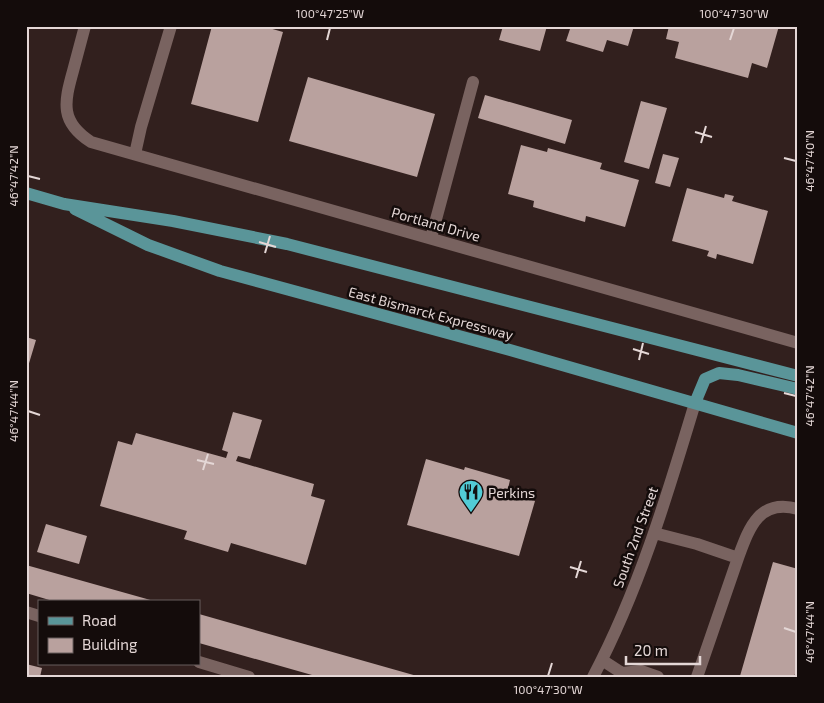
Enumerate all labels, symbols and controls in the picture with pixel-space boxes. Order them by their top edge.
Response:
text: 100°47'25"W [296,6,364,20]
text: 100°47'30"W [699,6,769,20]
text: 46°47'40"N [802,130,816,192]
text: 46°47'42"N [6,145,20,207]
street label: Portland Drive [390,203,482,245]
street label: East Bismarck Expressway [347,283,516,343]
text: 46°47'42"N [802,365,816,427]
text: 46°47'44"N [6,380,20,442]
restaurant icon: Perkins [458,479,484,513]
place label: Perkins [488,484,535,501]
street label: South 2nd Street [609,484,661,590]
legend [38,600,200,666]
text: 46°47'44"N [802,601,816,663]
text: Road [82,611,117,629]
scale bar [626,633,700,665]
text: Building [82,635,138,653]
text: 20 m [634,641,668,659]
text: 100°47'30"W [513,682,583,696]

